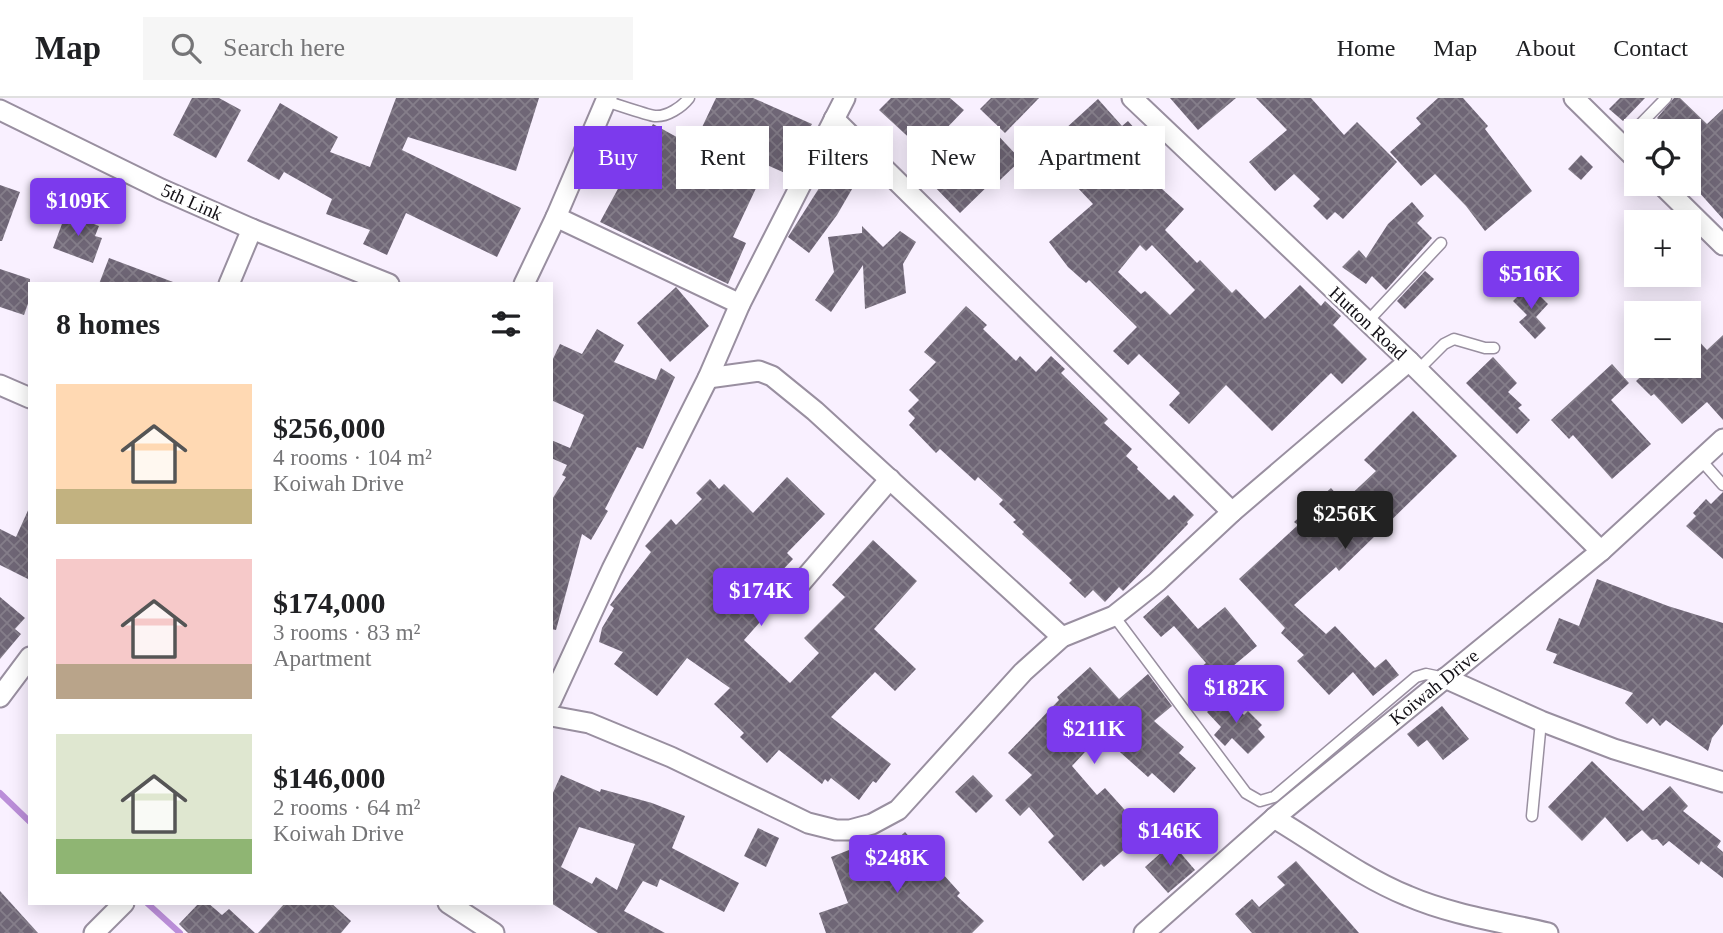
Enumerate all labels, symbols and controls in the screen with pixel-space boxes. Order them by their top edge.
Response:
search box [143,17,633,80]
icon: search [167,29,205,67]
text: Map [35,30,101,66]
text: Search here [223,33,345,62]
text: Home [1337,35,1395,61]
text: Map [1433,35,1477,61]
text: About [1515,35,1575,61]
text: Contact [1613,35,1688,61]
map controls [1624,119,1701,378]
button: locate [1624,119,1701,196]
chip: Buy [574,126,662,189]
chip: Rent [676,126,769,189]
chip: Filters [783,126,893,189]
chip: New [907,126,1000,189]
chip: Apartment [1014,126,1165,189]
pin: $109K [29,178,127,238]
street label: 5th Link [158,179,226,225]
text: $109K [46,188,110,213]
button: + [1624,210,1701,287]
pin: $516K [1482,252,1580,311]
text: $516K [1499,261,1563,286]
street label: Hutton Road [1325,282,1411,364]
button: − [1624,301,1701,378]
icon: filters [487,305,525,343]
text: 8 homes [56,307,160,340]
text: $256,000 [273,411,386,444]
icon: home [112,412,196,496]
text: 4 rooms · 104 m² [273,445,432,470]
text: Koiwah Drive [273,471,404,496]
pin: $256K [1296,491,1394,551]
text: $256K [1313,501,1377,526]
pin: $174K [712,568,810,628]
text: $174K [729,578,793,603]
text: $174,000 [273,586,386,619]
icon: home [112,587,196,671]
text: 3 rooms · 83 m² [273,620,420,645]
street label: Koiwah Drive [1385,645,1483,729]
text: Apartment [273,646,371,671]
pin: $182K [1187,666,1285,725]
text: $182K [1204,675,1268,700]
pin: $211K [1045,706,1143,766]
text: $211K [1063,716,1125,741]
text: $146,000 [273,761,386,794]
icon: home [112,762,196,846]
text: 2 rooms · 64 m² [273,795,420,820]
pin: $146K [1121,808,1219,868]
text: $146K [1138,818,1202,843]
text: Koiwah Drive [273,821,404,846]
pin: $248K [848,836,946,895]
text: $248K [865,845,929,870]

